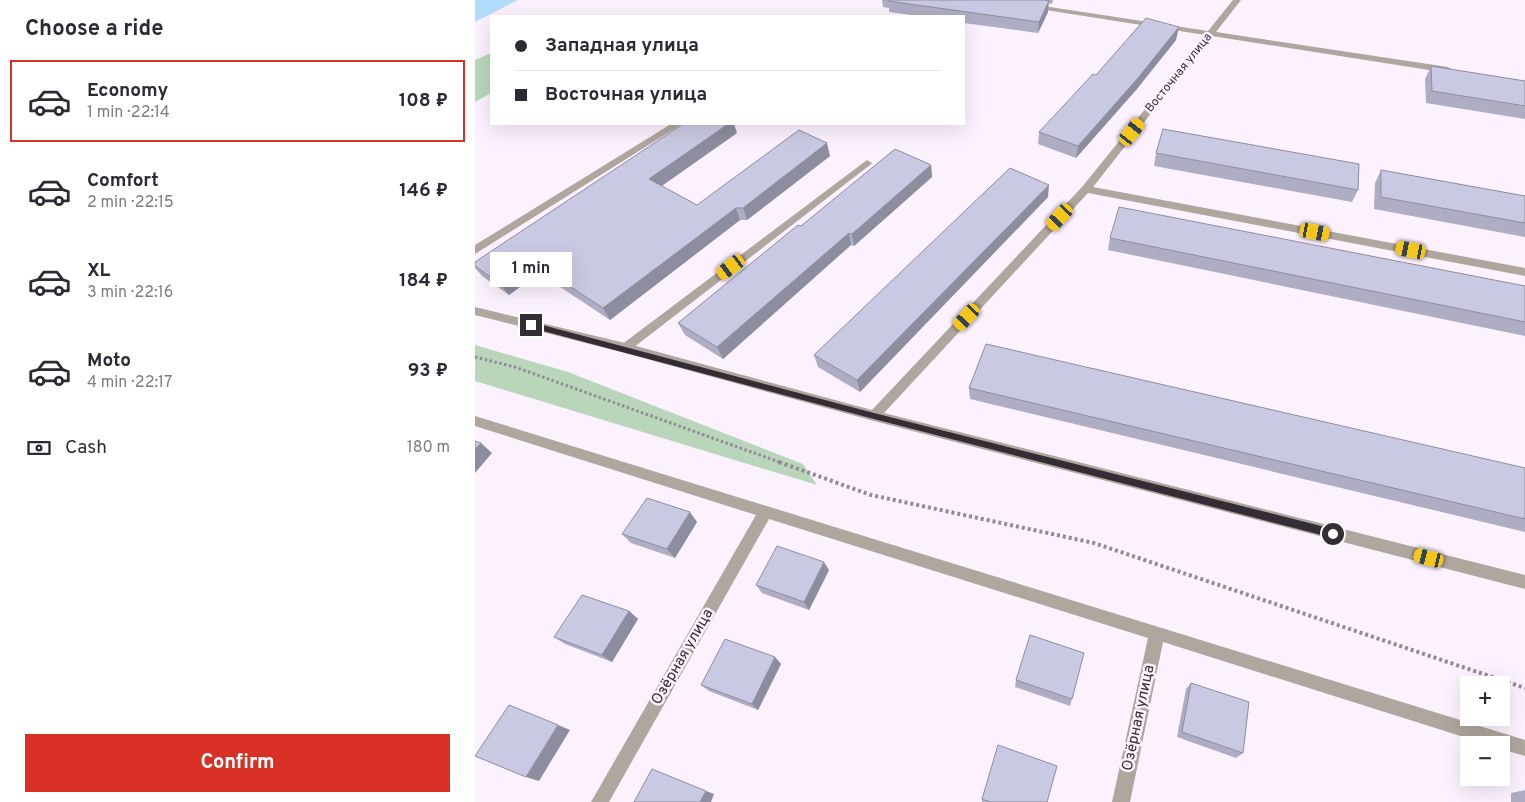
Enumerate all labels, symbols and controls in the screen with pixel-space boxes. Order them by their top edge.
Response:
text: Choose a ride [25,16,163,43]
street label: Восточная улица [1142,30,1216,116]
text: Западная улица [545,34,699,58]
icon: car [27,79,72,124]
text: Economy [87,79,168,103]
text: Восточная улица [545,83,707,107]
text: 108 ₽ [399,89,448,113]
text: 1 min · 22:14 [87,103,170,123]
car [1116,116,1147,148]
icon: car [27,169,72,214]
text: Comfort [87,169,159,193]
text: 146 ₽ [399,179,448,203]
text: 2 min · 22:15 [87,193,174,213]
car [1044,201,1075,233]
car [1298,222,1331,242]
car [1394,240,1427,260]
callout: 1 min [490,252,572,288]
car [714,252,747,282]
icon: car [27,259,72,304]
text: XL [87,259,110,283]
text: 1 min [512,259,550,279]
text: 184 ₽ [399,269,448,293]
text: 3 min · 22:16 [87,283,173,303]
car [951,301,982,333]
route end [520,314,542,336]
icon: car [27,349,72,394]
text: Moto [87,349,131,373]
text: 93 ₽ [408,359,448,383]
text: 4 min · 22:17 [87,373,172,393]
icon: cash [25,434,53,462]
text: Cash [65,436,107,460]
text: 180 m [407,438,450,458]
route start [1322,523,1344,545]
car [1412,547,1445,569]
street label: Озёрная улица [648,606,718,708]
street label: Озёрная улица [1119,663,1159,773]
map controls [1460,676,1510,786]
button: + [1460,676,1510,726]
button: Confirm [25,734,450,792]
button: − [1460,736,1510,786]

